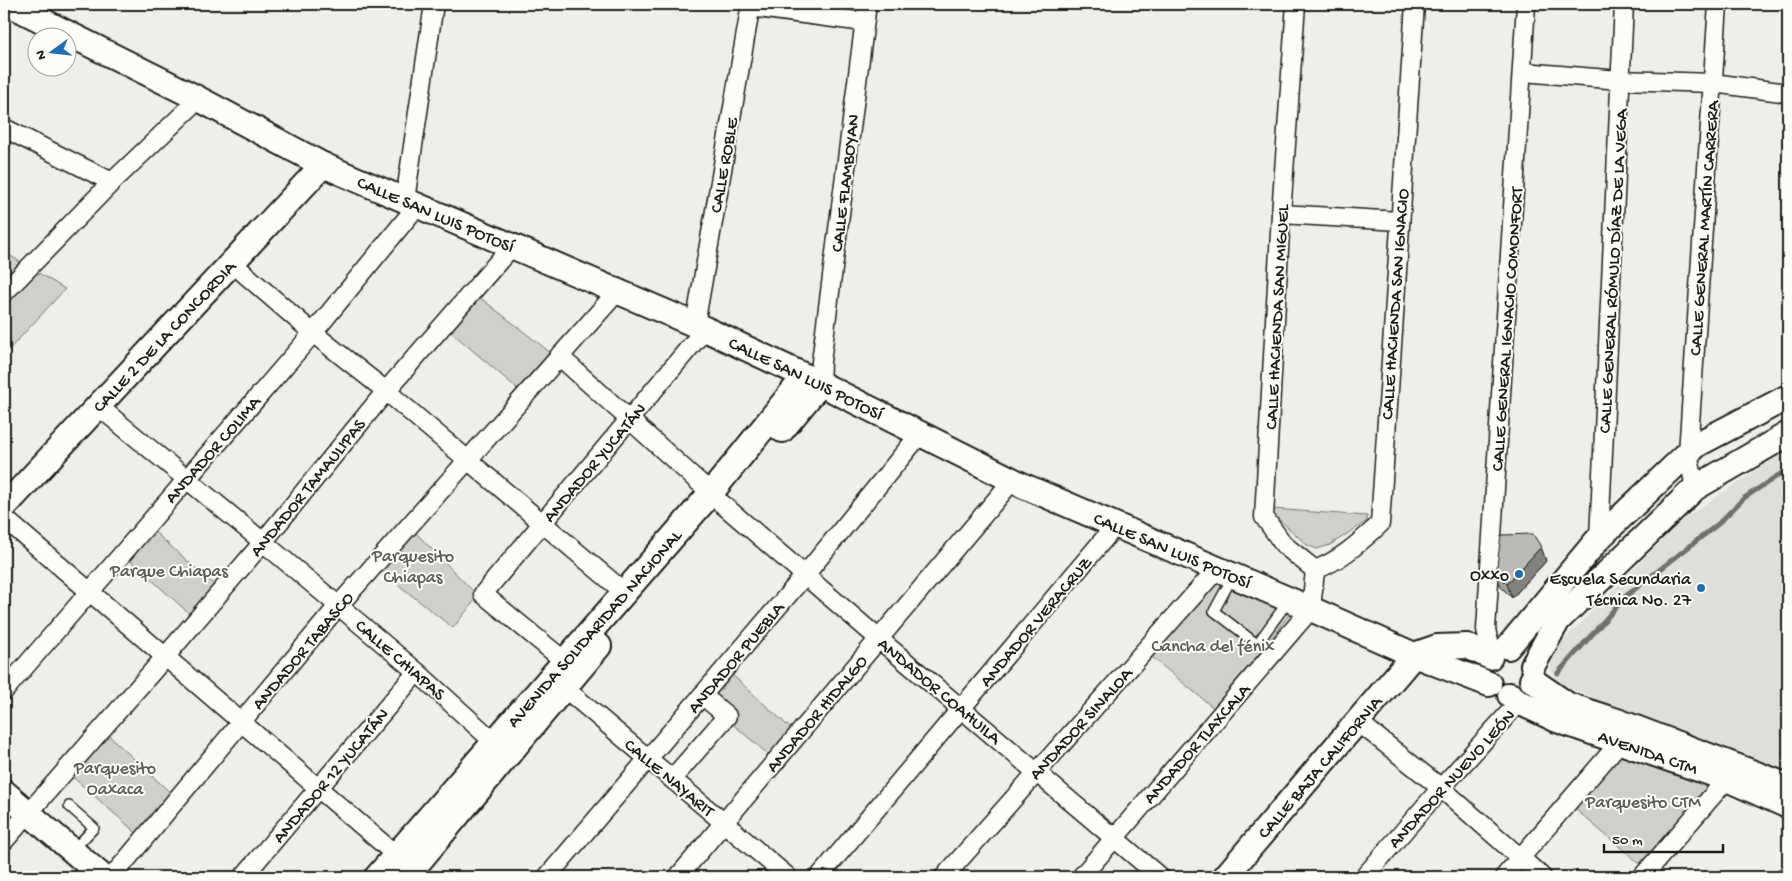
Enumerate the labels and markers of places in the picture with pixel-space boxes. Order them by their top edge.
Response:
place label: Oxxo [1470,566,1509,587]
marker: Oxxo [1513,568,1525,580]
place label: Escuela Secundaria Técnica No. 27 [1550,570,1692,612]
marker: Escuela Secundaria Técnica No. 27 [1695,582,1707,594]

